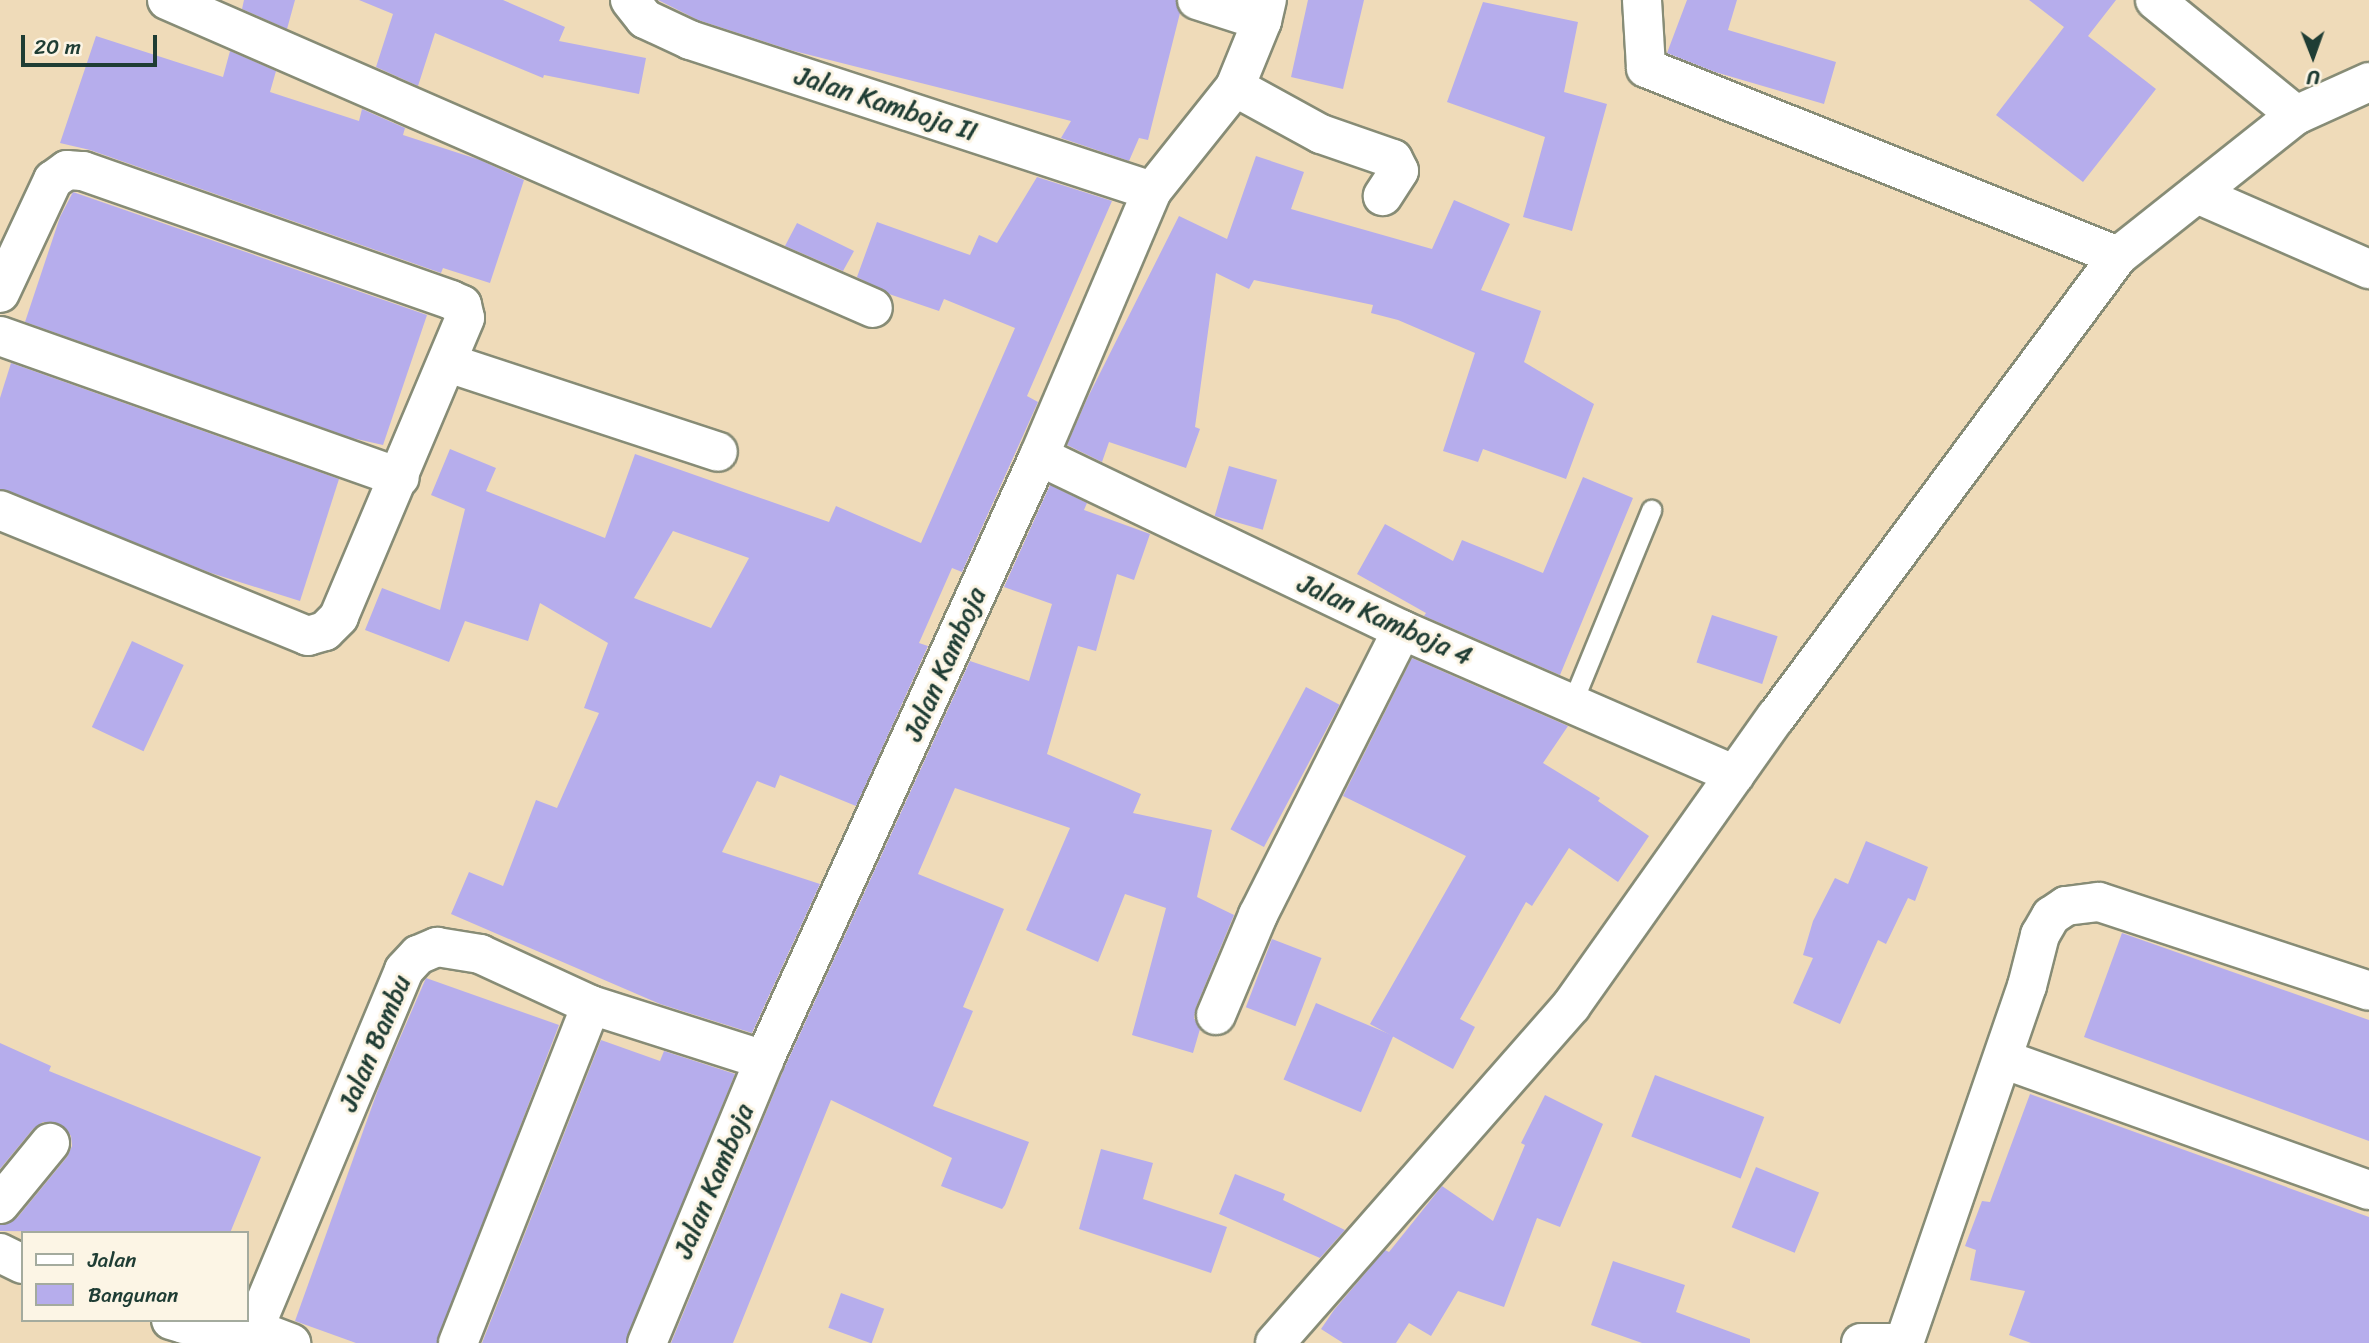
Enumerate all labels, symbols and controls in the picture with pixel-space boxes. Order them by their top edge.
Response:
scale bar [24,21,161,65]
north arrow [2278,21,2348,91]
text: 20 m [34,28,81,66]
street label: Jalan Kamboja II [792,60,980,148]
text: U [2307,61,2320,94]
street label: Jalan Kamboja 4 [1294,568,1476,672]
street label: Jalan Kamboja [898,583,992,745]
street label: Jalan Bambu [333,971,417,1115]
street label: Jalan Kamboja [668,1100,760,1262]
legend [21,1231,248,1322]
text: Jalan [88,1241,136,1279]
text: Bangunan [88,1276,178,1314]

